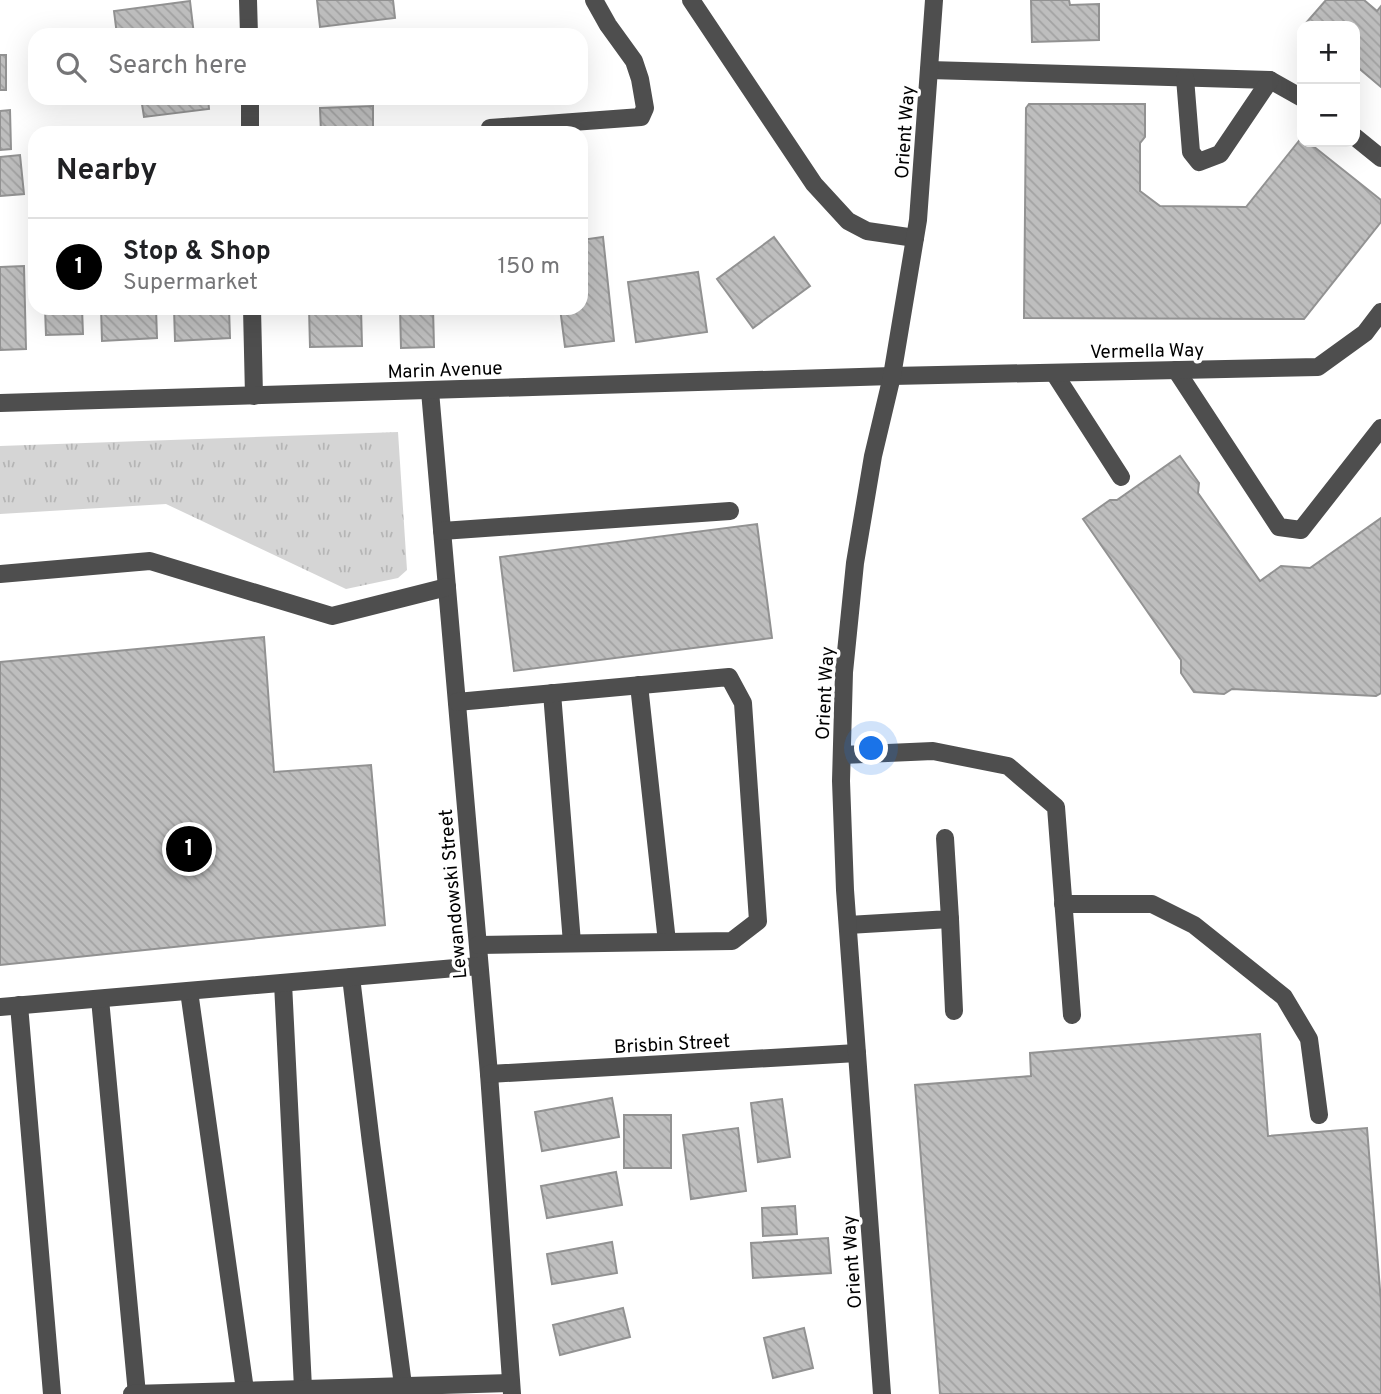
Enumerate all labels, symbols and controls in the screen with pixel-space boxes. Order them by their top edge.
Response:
map controls [1297,21,1360,147]
button: + [1297,21,1360,84]
search box [28,28,588,105]
icon: search [52,48,90,86]
text: Search here [108,50,247,83]
button: − [1297,84,1360,147]
street label: Orient Way [891,85,921,180]
text: Nearby [56,153,157,190]
text: Stop & Shop [123,236,271,269]
text: 1 [74,253,84,282]
text: 150 m [498,253,560,282]
text: Supermarket [123,269,258,298]
street label: Vermella Way [1090,339,1204,365]
street label: Marin Avenue [387,357,503,385]
street label: Orient Way [812,646,840,740]
your location [854,731,888,765]
street label: Lewandowski Street [435,808,473,980]
pin: 1 [166,823,212,875]
street label: Brisbin Street [613,1030,731,1060]
street label: Orient Way [838,1214,868,1309]

